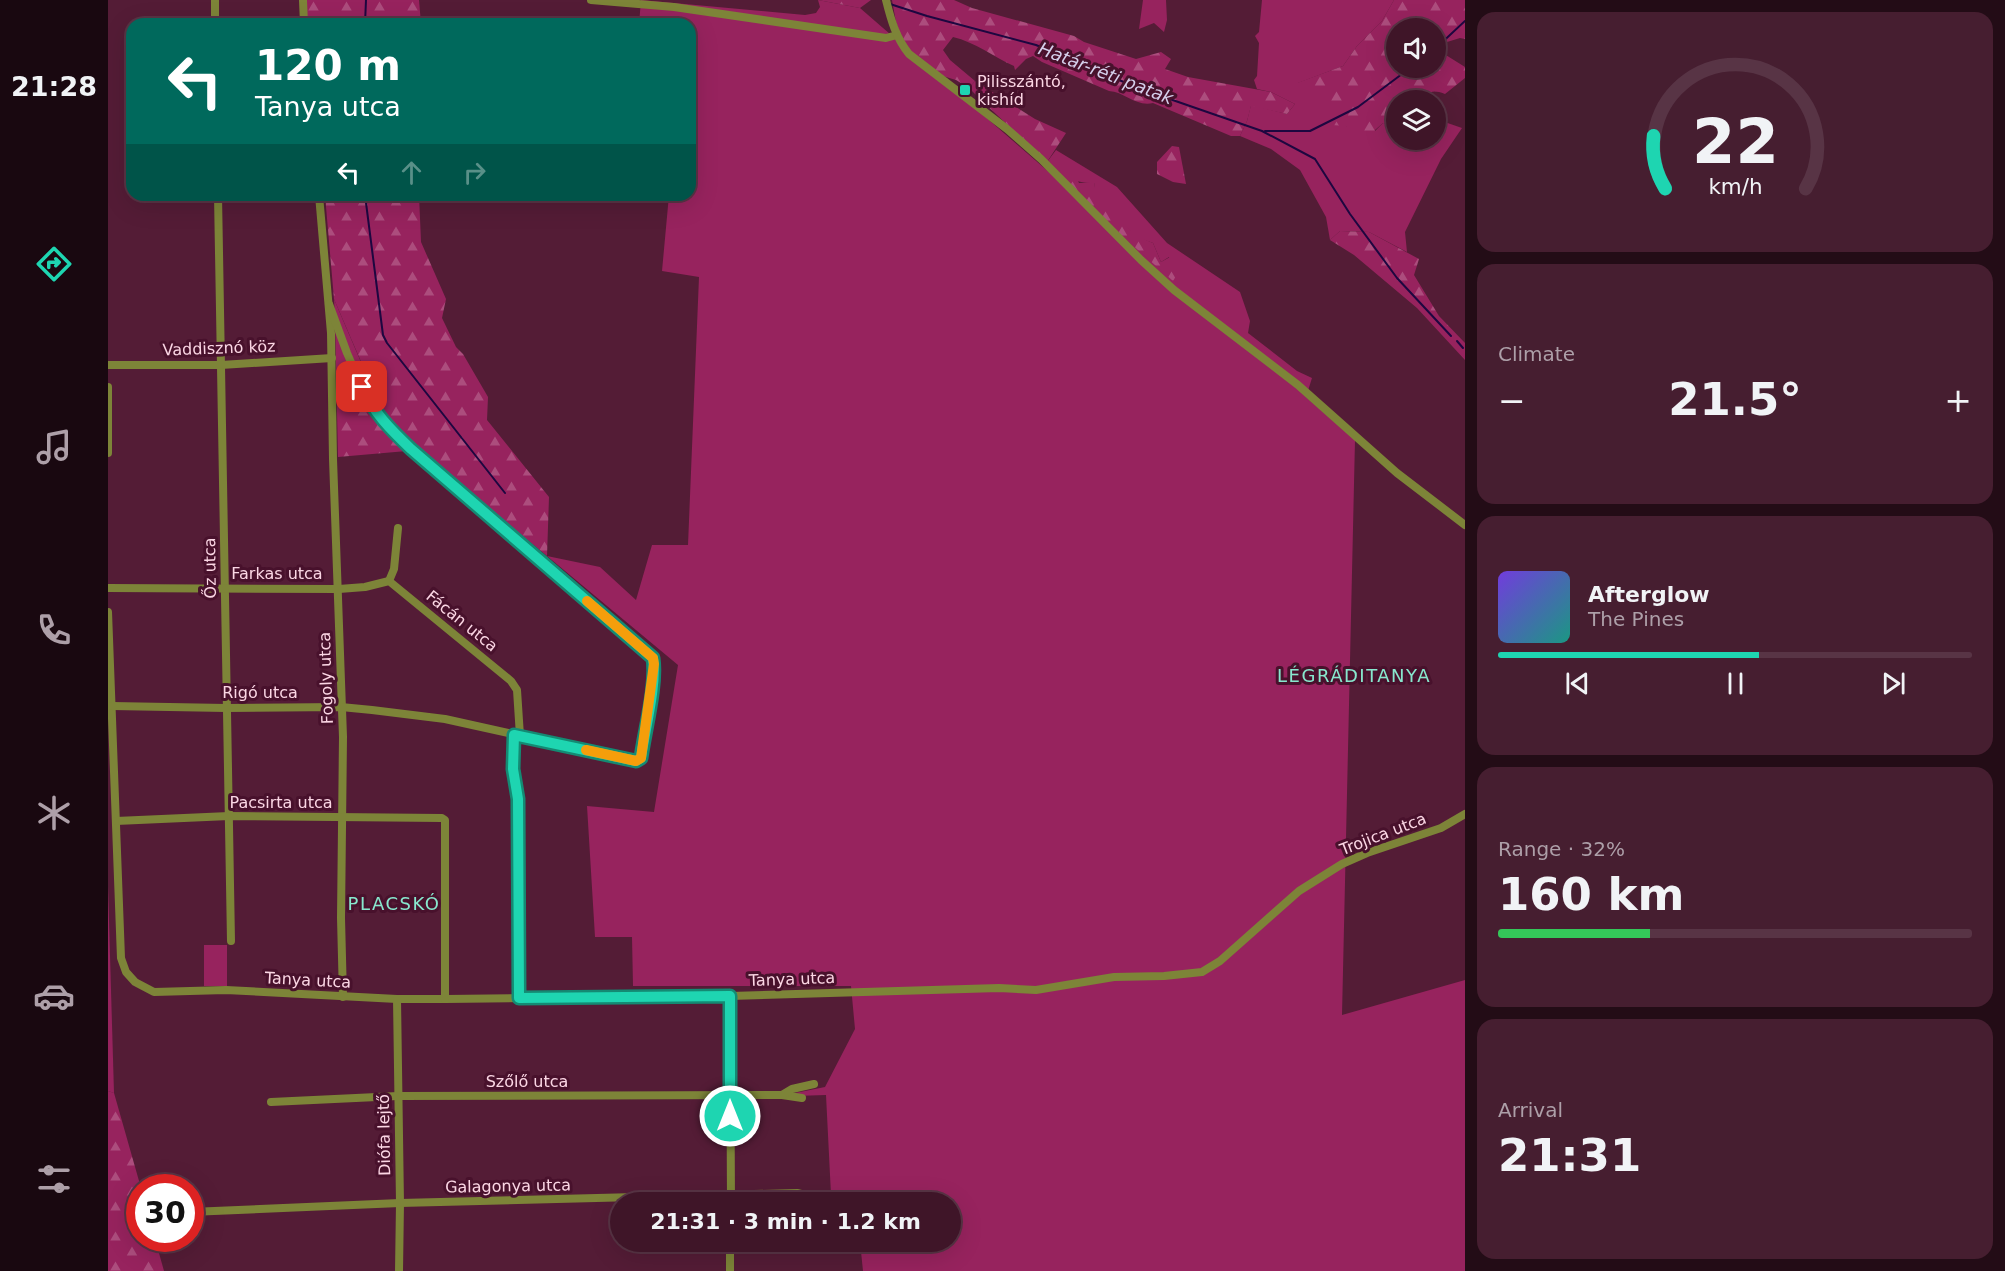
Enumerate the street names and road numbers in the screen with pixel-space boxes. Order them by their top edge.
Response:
street label: Vaddisznó köz [162,337,276,359]
street label: Őz utca [199,537,220,599]
street label: Farkas utca [231,564,323,583]
street label: Fácán utca [422,586,502,656]
street label: Fogoly utca [315,632,337,724]
street label: Rigó utca [222,683,298,702]
street label: Pacsirta utca [229,793,333,812]
street label: Trojica utca [1336,809,1429,860]
street label: Tanya utca [263,968,352,992]
street label: Tanya utca [747,968,836,990]
street label: Szőlő utca [486,1072,568,1091]
street label: Diófa lejtő [374,1094,394,1176]
street label: Galagonya utca [445,1175,571,1197]

